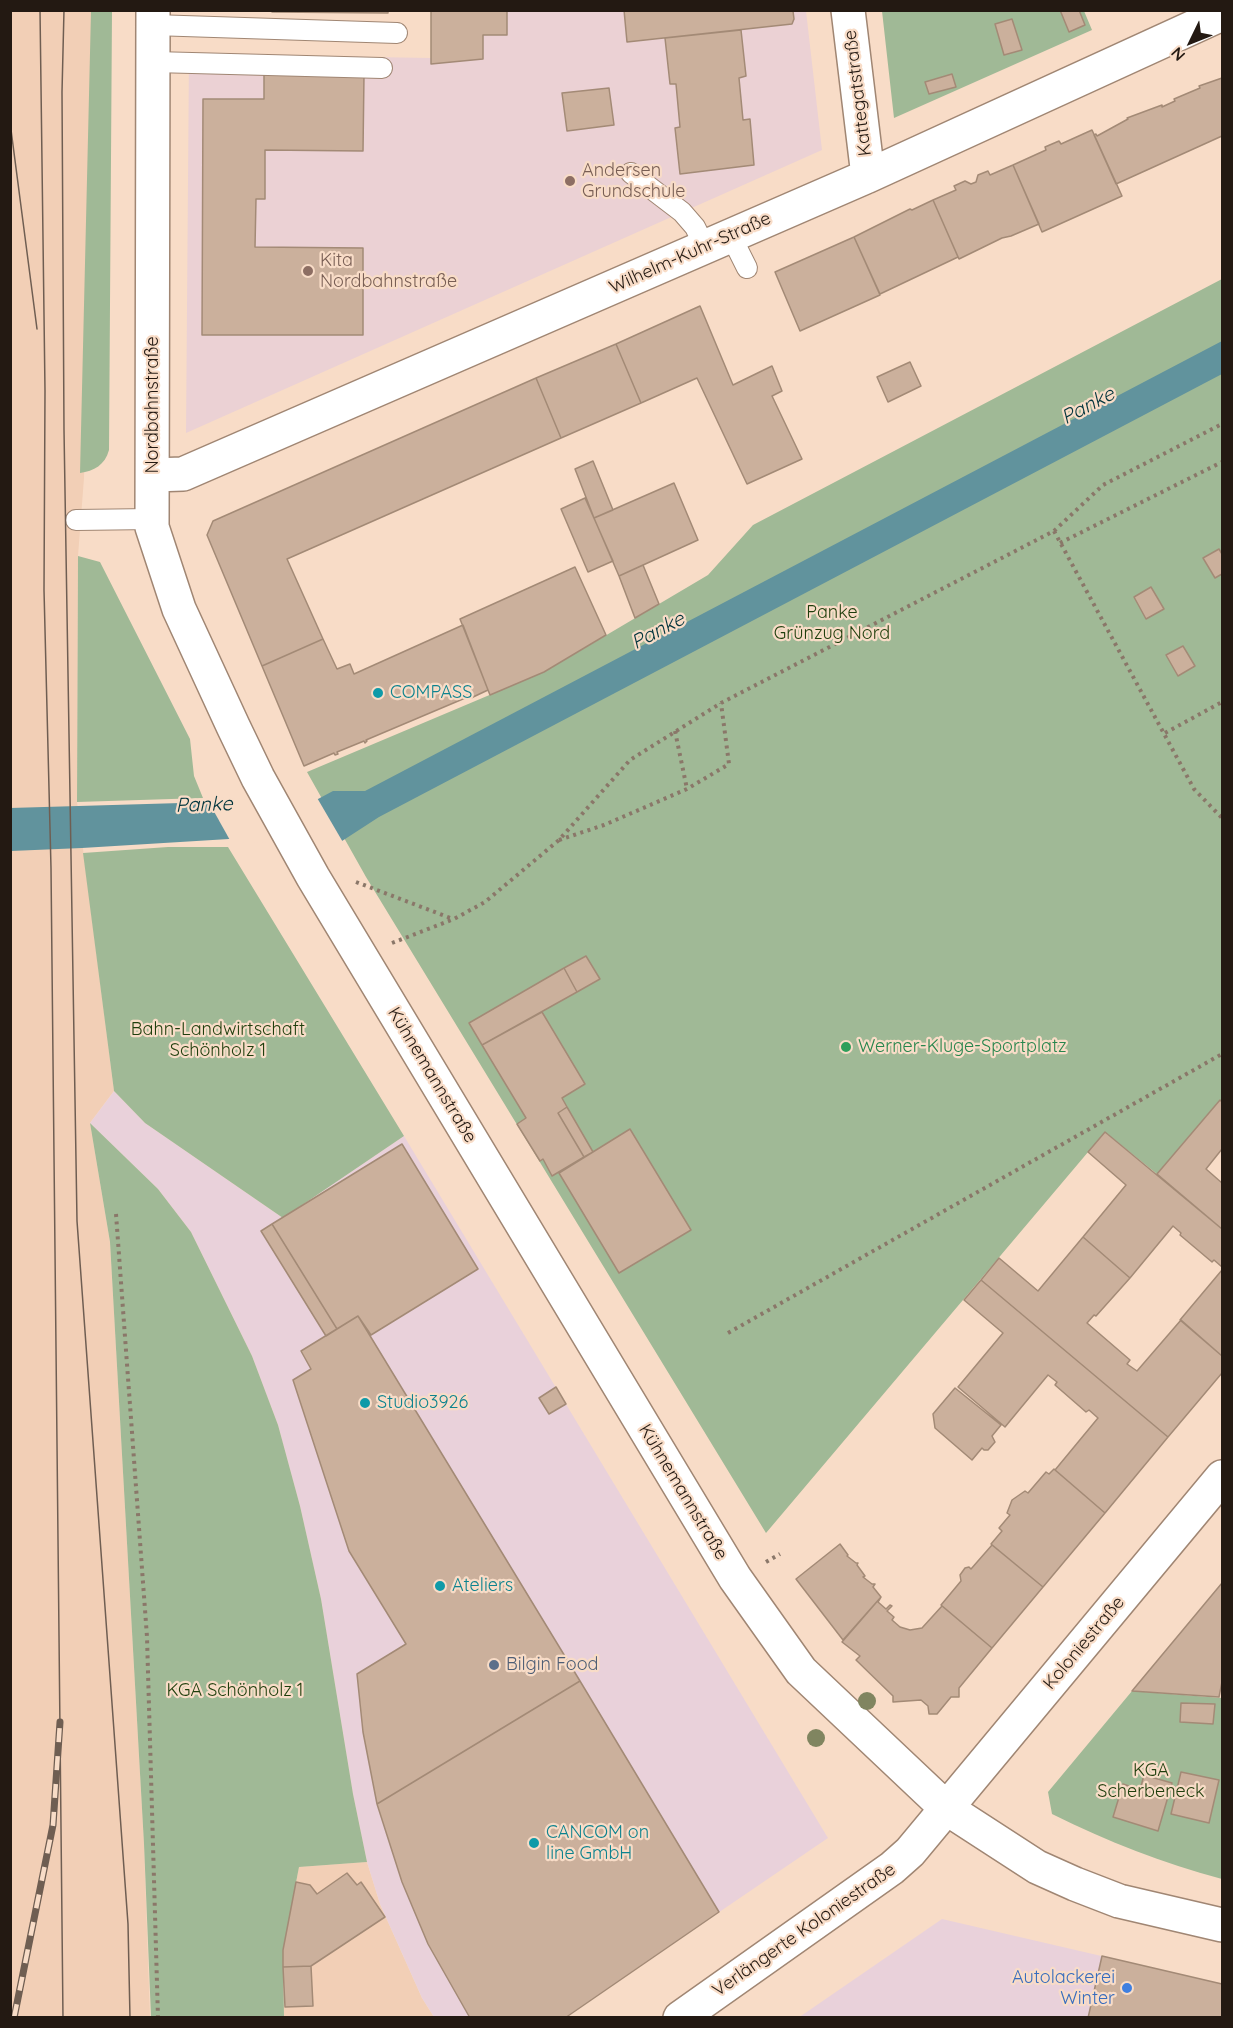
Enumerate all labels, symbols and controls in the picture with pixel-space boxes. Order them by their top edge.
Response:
north arrow [1161,12,1221,72]
street label: Kattegatstraße [840,29,876,157]
text: N [1167,43,1189,65]
place label: Andersen Grundschule [582,160,685,202]
marker: Andersen Grundschule [563,174,577,188]
street label: Wilhelm-Kuhr-Straße [606,208,774,298]
place label: Kita Nordbahnstraße [320,250,457,292]
marker: Kita Nordbahnstraße [301,264,315,278]
street label: Nordbahnstraße [142,336,164,474]
water label: Panke [1057,382,1119,430]
park label: Panke Grünzug Nord [774,602,890,644]
water label: Panke [627,607,689,655]
place label: COMPASS [390,682,472,704]
marker: COMPASS [371,686,385,700]
water label: Panke [175,792,233,818]
street label: Kühnemannstraße [383,1003,481,1147]
park label: Bahn-Landwirtschaft Schönholz 1 [131,1019,305,1062]
place label: Werner-Kluge-Sportplatz [858,1036,1067,1058]
marker: Werner-Kluge-Sportplatz [839,1040,853,1054]
place label: Studio3926 [377,1392,468,1414]
marker: Studio3926 [358,1396,372,1410]
street label: Kühnemannstraße [634,1420,732,1564]
place label: Ateliers [452,1575,513,1597]
marker: Ateliers [433,1579,447,1593]
street label: Koloniestraße [1039,1592,1129,1694]
place label: Bilgin Food [506,1654,599,1676]
marker: Bilgin Food [487,1658,501,1672]
park label: KGA Schönholz 1 [166,1680,304,1702]
park label: KGA Scherbeneck [1097,1760,1205,1802]
place label: CANCOM on line GmbH [546,1822,649,1864]
marker: CANCOM on line GmbH [527,1836,541,1850]
street label: Verlängerte Koloniestraße [708,1859,900,2001]
place label: Autolackerei Winter [1012,1967,1115,2010]
marker: Autolackerei Winter [1120,1981,1134,1995]

